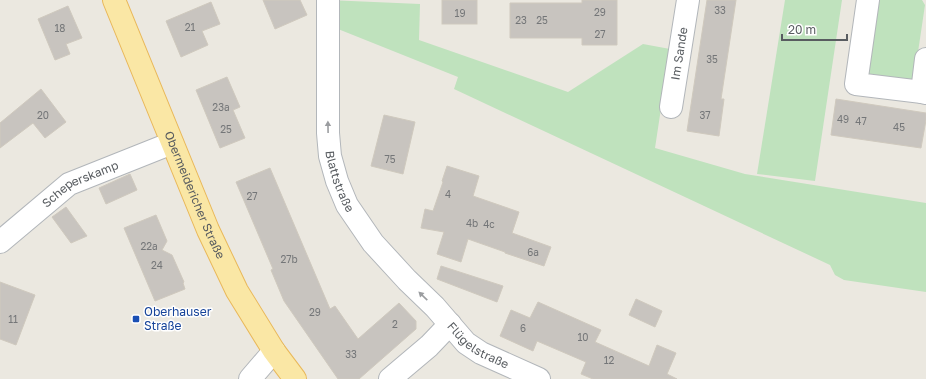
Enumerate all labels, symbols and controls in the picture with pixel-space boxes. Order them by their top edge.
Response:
house number: 33 [714,4,726,16]
house number: 29 [594,6,606,18]
house number: 19 [455,7,465,19]
house number: 23 [515,14,527,26]
house number: 25 [536,14,548,26]
scale bar [782,16,847,42]
house number: 21 [185,21,195,33]
house number: 18 [55,22,65,34]
text: 20 m [788,22,816,37]
street label: Im Sande [667,26,691,81]
house number: 27 [594,28,606,40]
house number: 35 [706,53,718,65]
house number: 23a [212,101,230,113]
house number: 20 [37,109,49,121]
house number: 37 [699,109,711,121]
house number: 49 [837,113,849,125]
house number: 47 [855,115,867,127]
one-way arrow [325,120,331,133]
house number: 45 [893,121,905,133]
house number: 25 [220,123,232,135]
street label: Obermeidericher Straße [161,129,229,261]
street label: Blattstraße [323,150,358,215]
house number: 75 [384,153,396,165]
street label: Scheperskamp [39,157,120,211]
house number: 4 [445,188,451,200]
house number: 27 [246,190,258,202]
house number: 4b [466,217,478,229]
house number: 4c [483,218,495,230]
house number: 22a [140,240,158,252]
house number: 6a [527,246,539,258]
house number: 27b [280,253,298,265]
house number: 24 [151,259,163,271]
one-way arrow [418,291,428,301]
place label: Oberhauser Straße [144,304,212,333]
house number: 29 [309,306,321,318]
house number: 11 [8,313,18,325]
marker: Oberhauser Straße [131,314,141,324]
house number: 2 [392,318,398,330]
street label: Flügelstraße [444,319,511,372]
house number: 6 [520,322,526,334]
house number: 10 [577,331,589,343]
house number: 33 [345,348,357,360]
house number: 12 [604,354,615,366]

